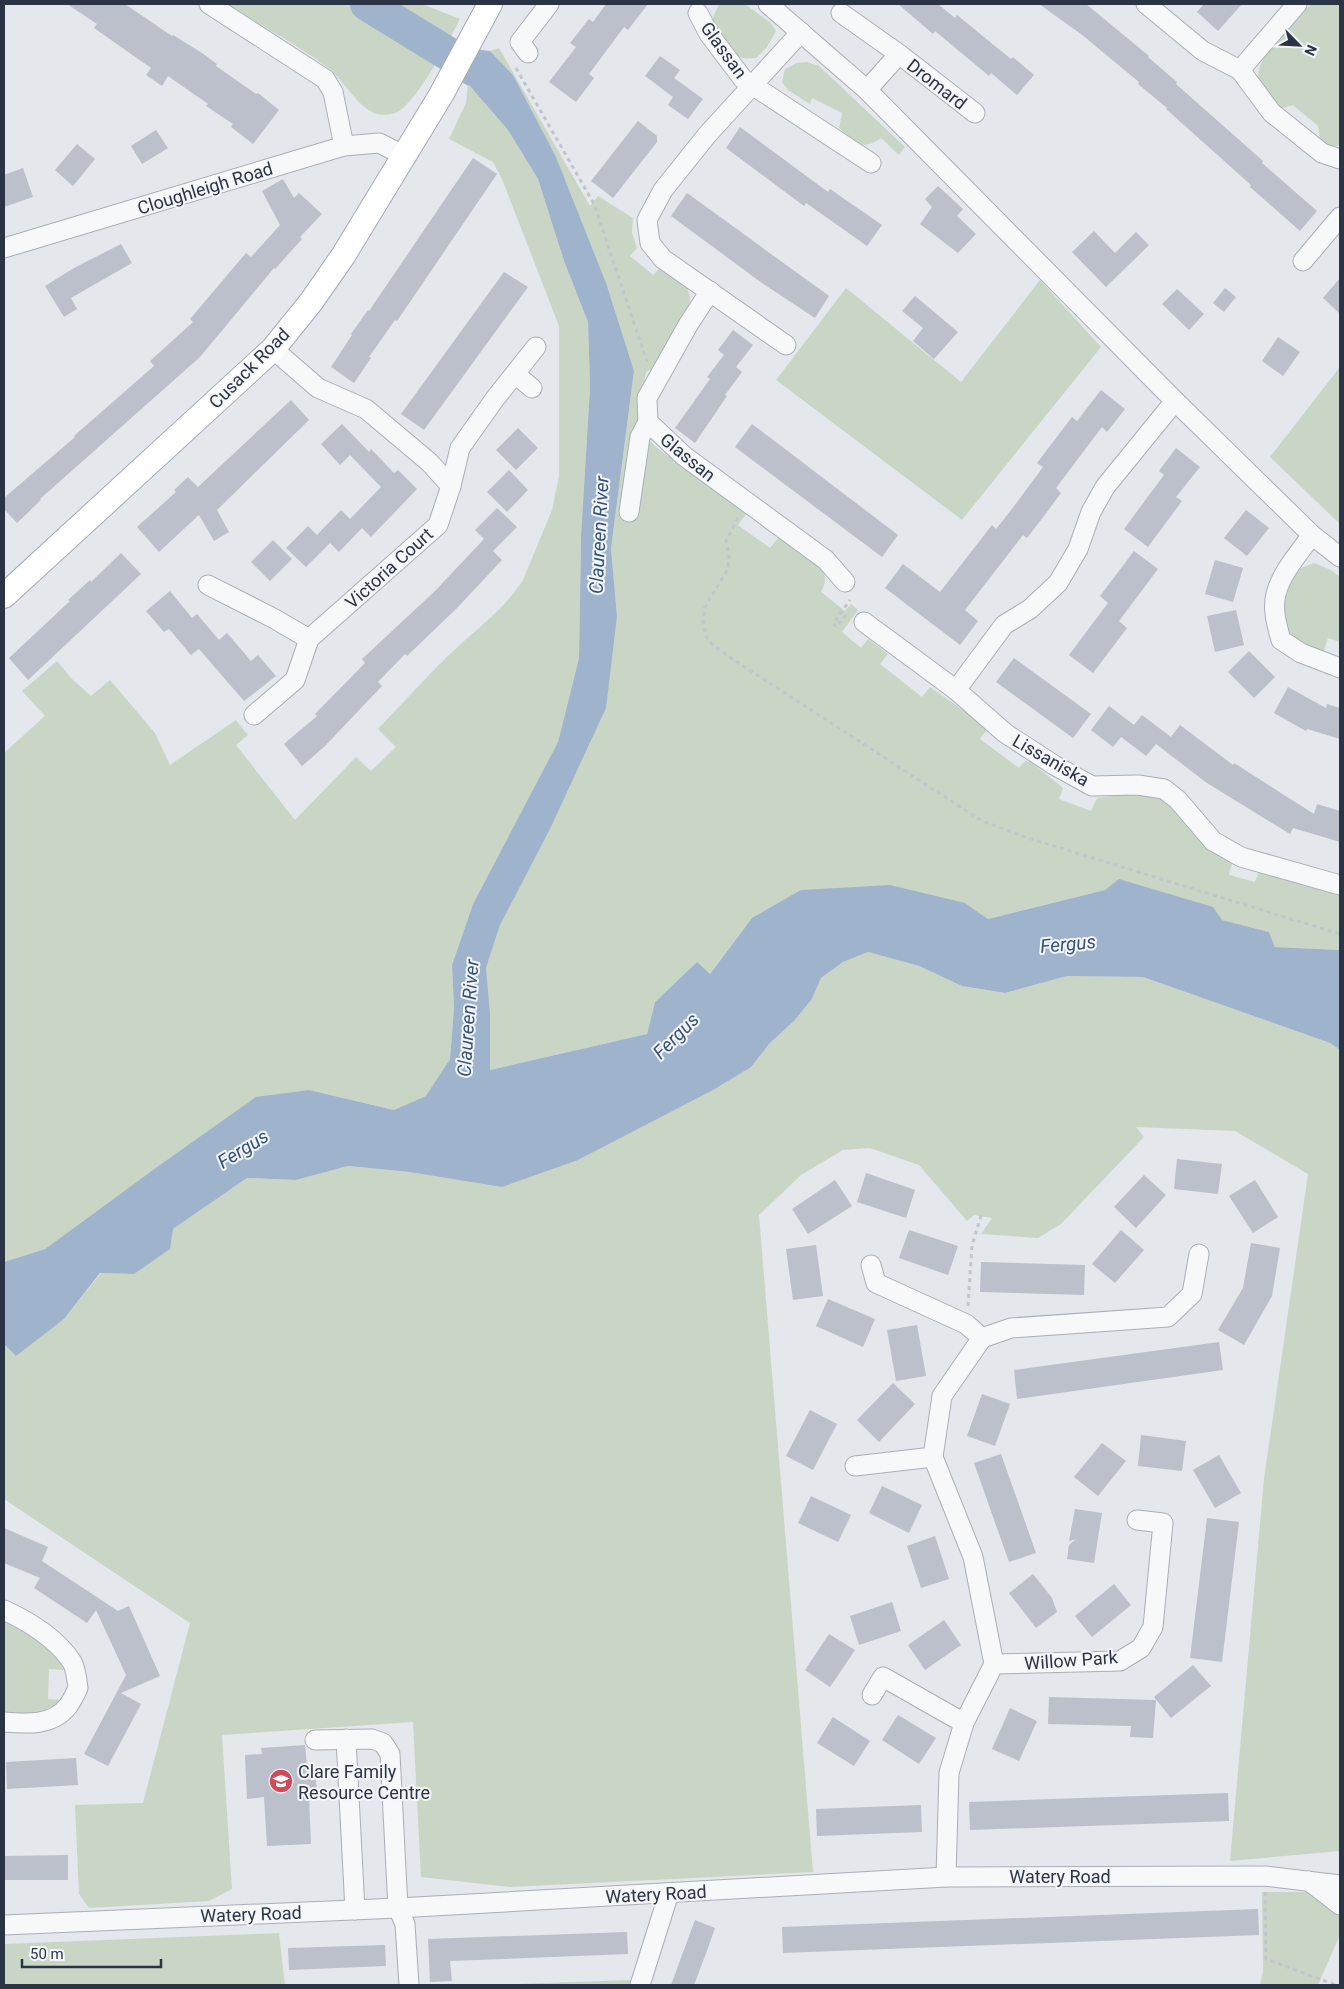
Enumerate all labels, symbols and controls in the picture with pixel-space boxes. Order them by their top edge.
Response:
street label: Glassan [696,18,752,82]
north arrow [1274,20,1324,70]
text: N [1302,43,1320,58]
street label: Dromard [903,54,971,114]
street label: Cloughleigh Road [135,157,275,219]
street label: Cusack Road [204,323,294,413]
street label: Glassan [656,428,720,486]
water label: Claureen River [584,475,614,594]
street label: Victoria Court [341,523,437,613]
street label: Lissaniska [1009,730,1093,790]
water label: Fergus [1039,930,1097,958]
water label: Claureen River [452,958,484,1078]
water label: Fergus [648,1008,704,1064]
water label: Fergus [213,1124,273,1174]
street label: Willow Park [1024,1646,1119,1674]
place label: Clare Family Resource Centre [298,1761,430,1803]
school or university icon: Clare Family Resource Centre [268,1768,294,1794]
street label: Watery Road [1009,1866,1111,1887]
street label: Watery Road [605,1881,707,1907]
street label: Watery Road [200,1902,302,1926]
scale bar [22,1936,161,1968]
text: 50 m [30,1945,64,1963]

